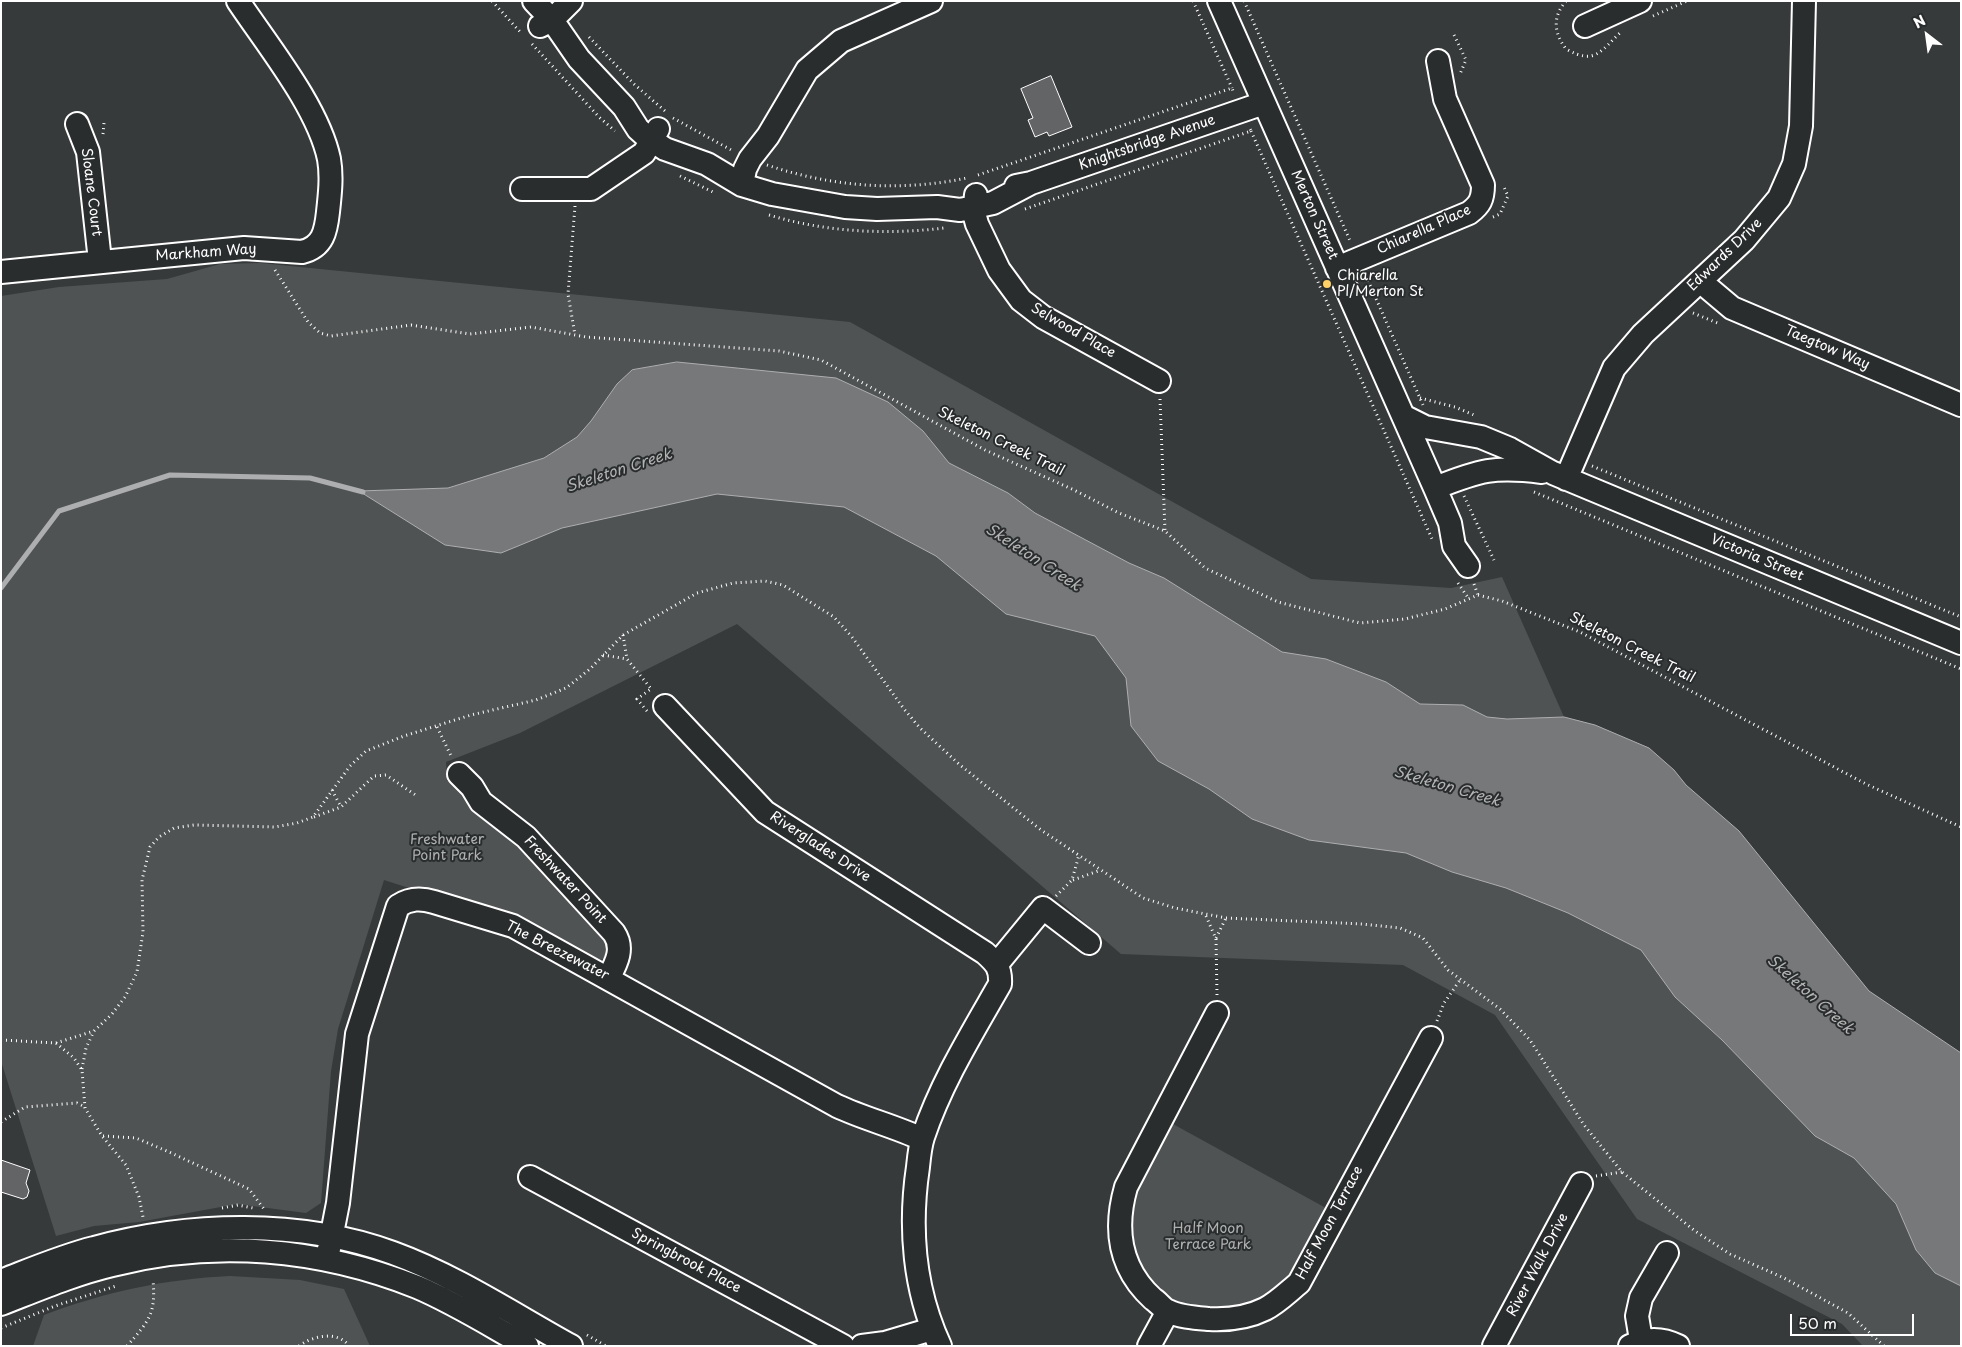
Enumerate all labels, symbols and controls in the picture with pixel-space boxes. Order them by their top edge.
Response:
north arrow [1902,10,1952,60]
text: N [1909,10,1929,33]
street label: Knightsbridge Avenue [1076,112,1218,174]
street label: Sloane Court [77,147,105,237]
street label: Merton Street [1287,168,1341,262]
street label: Chiarella Place [1374,202,1474,258]
street label: Edwards Drive [1684,215,1766,295]
street label: Markham Way [155,241,257,265]
place label: Chiarella Pl/Merton St [1337,268,1423,300]
marker: Chiarella Pl/Merton St [1321,278,1333,290]
street label: Selwood Place [1028,300,1118,362]
street label: Taegtow Way [1782,323,1872,373]
street label: Skeleton Creek Trail [935,404,1067,480]
water label: Skeleton Creek [564,445,674,497]
water label: Skeleton Creek [982,520,1084,596]
street label: Victoria Street [1708,531,1806,585]
street label: Skeleton Creek Trail [1566,609,1698,687]
water label: Skeleton Creek [1392,763,1502,811]
street label: Riverglades Drive [767,808,873,886]
park label: Freshwater Point Park [410,832,484,864]
street label: Freshwater Point [520,833,610,927]
street label: The Breezewater [502,918,612,984]
water label: Skeleton Creek [1763,951,1857,1039]
street label: Half Moon Terrace [1293,1163,1367,1283]
street label: River Walk Drive [1504,1210,1572,1320]
park label: Half Moon Terrace Park [1165,1221,1251,1254]
street label: Springbrook Place [628,1225,744,1297]
scale bar [1792,1304,1916,1336]
text: 50 m [1798,1311,1837,1334]

